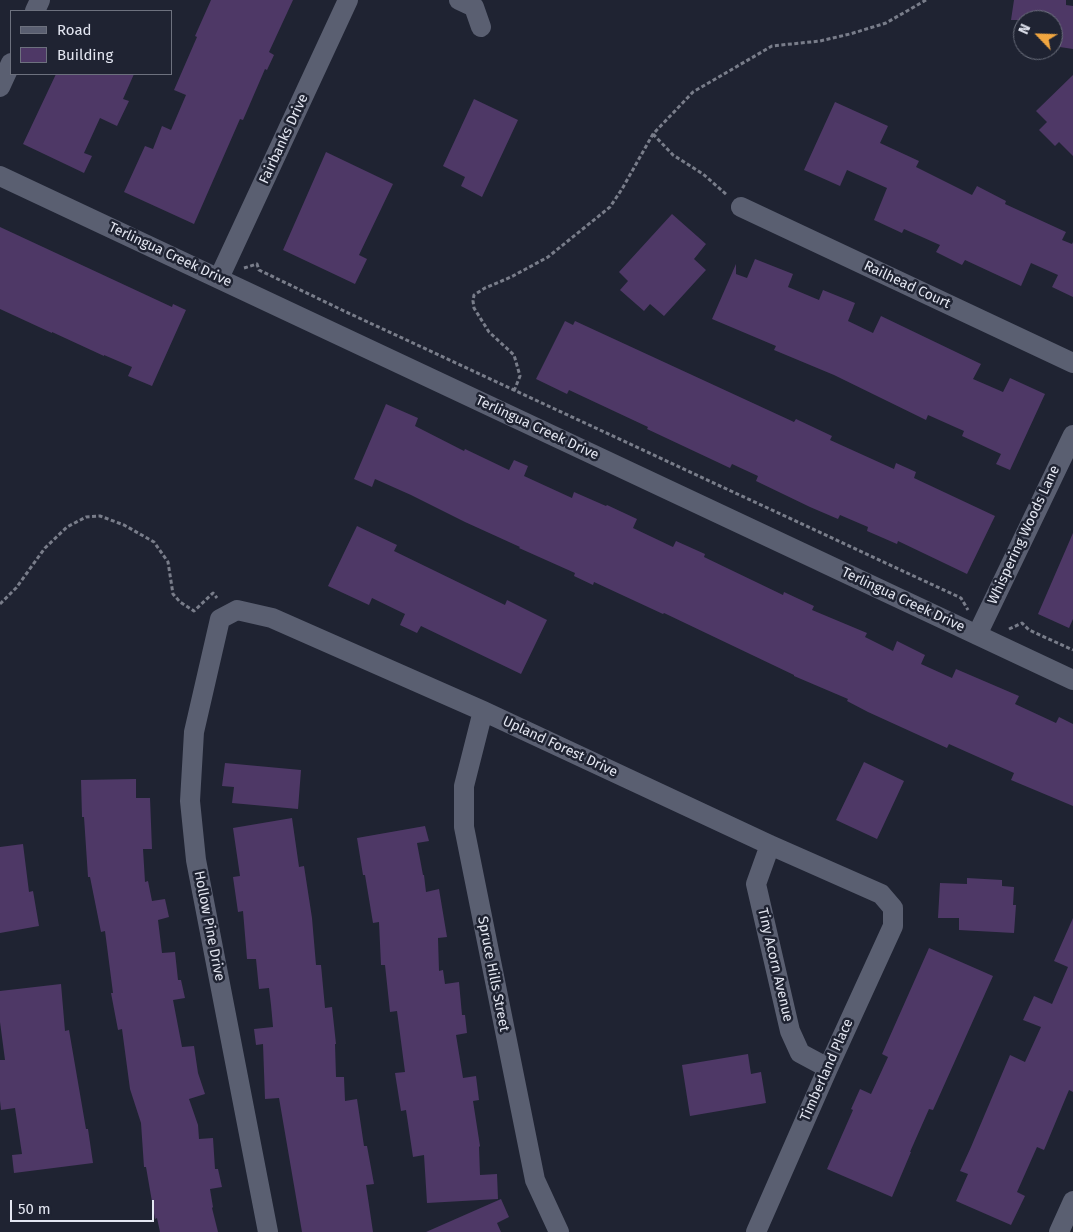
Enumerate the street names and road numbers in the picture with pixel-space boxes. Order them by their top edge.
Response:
street label: Fairbanks Drive [256,91,312,187]
street label: Terlingua Creek Drive [106,219,234,291]
street label: Railhead Court [861,258,953,312]
street label: Terlingua Creek Drive [473,392,601,464]
street label: Whispering Woods Lane [984,463,1064,607]
street label: Terlingua Creek Drive [839,564,967,636]
street label: Upland Forest Drive [500,713,620,781]
street label: Hollow Pine Drive [190,869,228,983]
street label: Tiny Acorn Avenue [754,906,796,1024]
street label: Spruce Hills Street [474,915,512,1033]
street label: Timberland Place [797,1016,857,1124]

